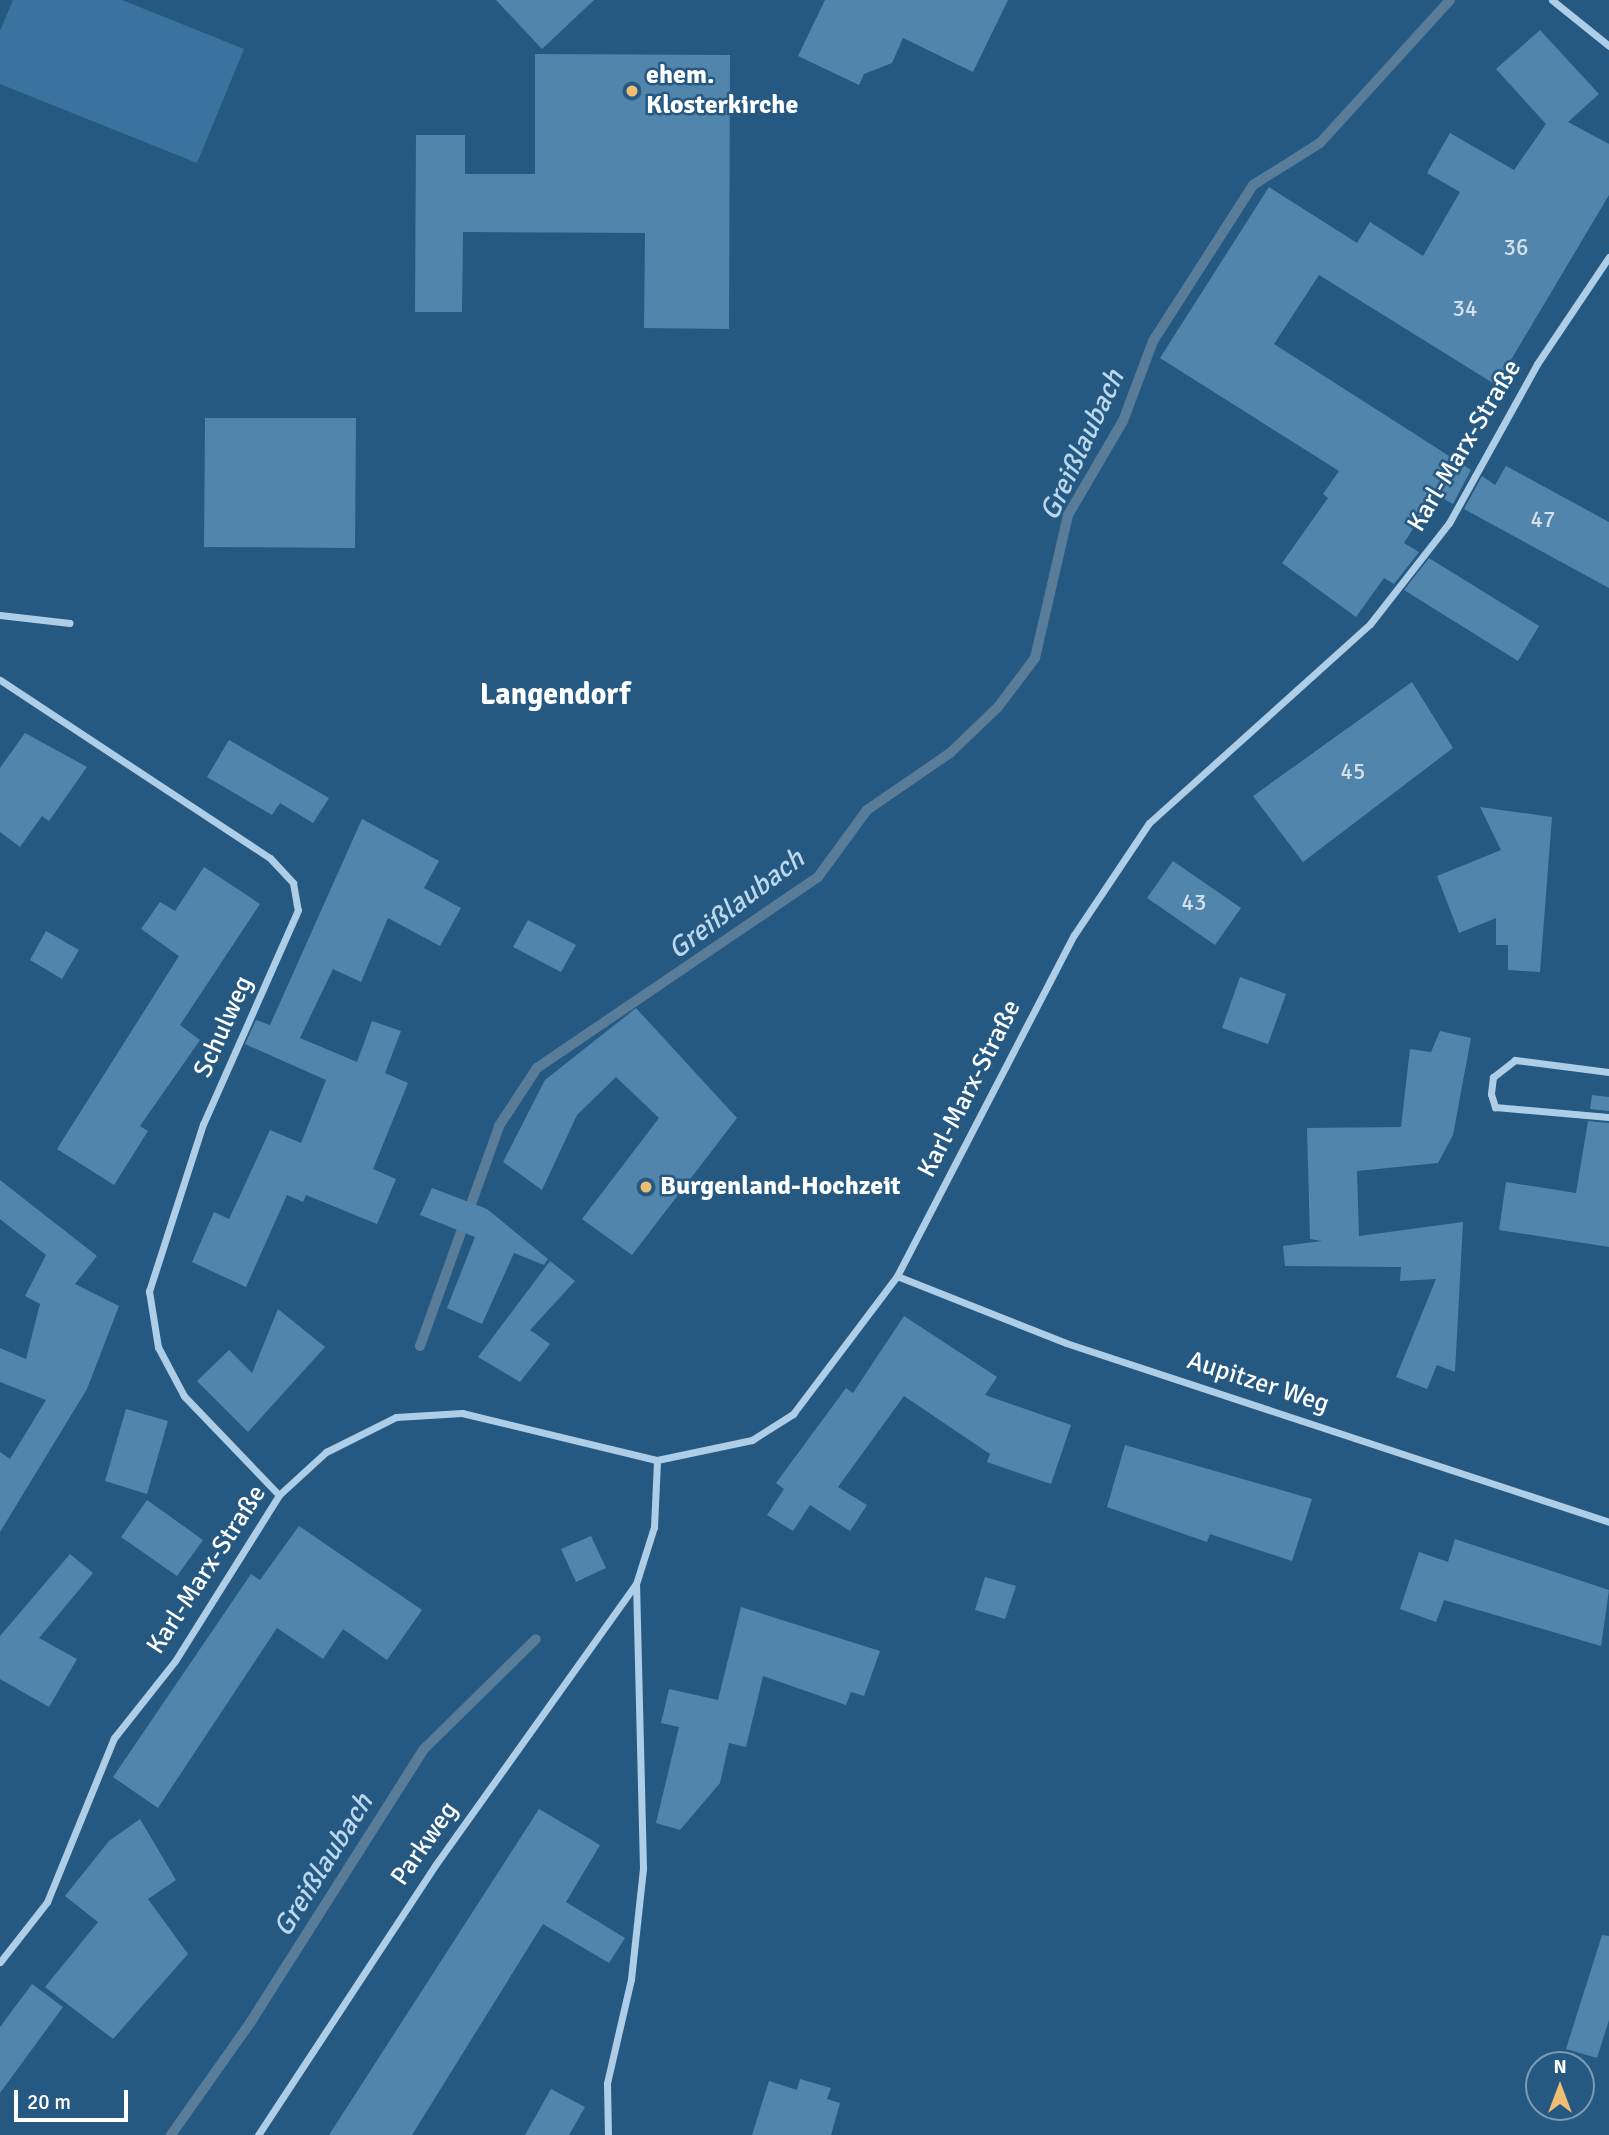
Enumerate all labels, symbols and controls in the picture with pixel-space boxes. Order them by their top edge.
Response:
place label: ehem. Klosterkirche [646,60,798,122]
marker: ehem. Klosterkirche [624,83,640,99]
house number: 36 [1504,234,1528,262]
house number: 34 [1453,295,1477,323]
street label: Karl-Marx-Straße [1401,354,1529,538]
water label: Greißlaubach [1033,365,1131,525]
house number: 47 [1531,506,1555,534]
district label: Langendorf [480,677,630,713]
house number: 45 [1341,758,1365,786]
water label: Greißlaubach [661,842,811,966]
house number: 43 [1182,889,1206,917]
street label: Schulweg [188,971,260,1083]
street label: Karl-Marx-Straße [912,995,1028,1183]
place label: Burgenland-Hochzeit [660,1171,900,1203]
marker: Burgenland-Hochzeit [638,1179,654,1195]
street label: Aupitzer Weg [1183,1345,1333,1421]
street label: Karl-Marx-Straße [141,1480,273,1660]
water label: Greißlaubach [266,1787,380,1943]
street label: Parkweg [385,1796,465,1892]
north arrow [1525,2051,1595,2121]
text: N [1553,2055,1567,2079]
scale bar [18,2076,131,2120]
text: 20 m [27,2089,71,2115]

